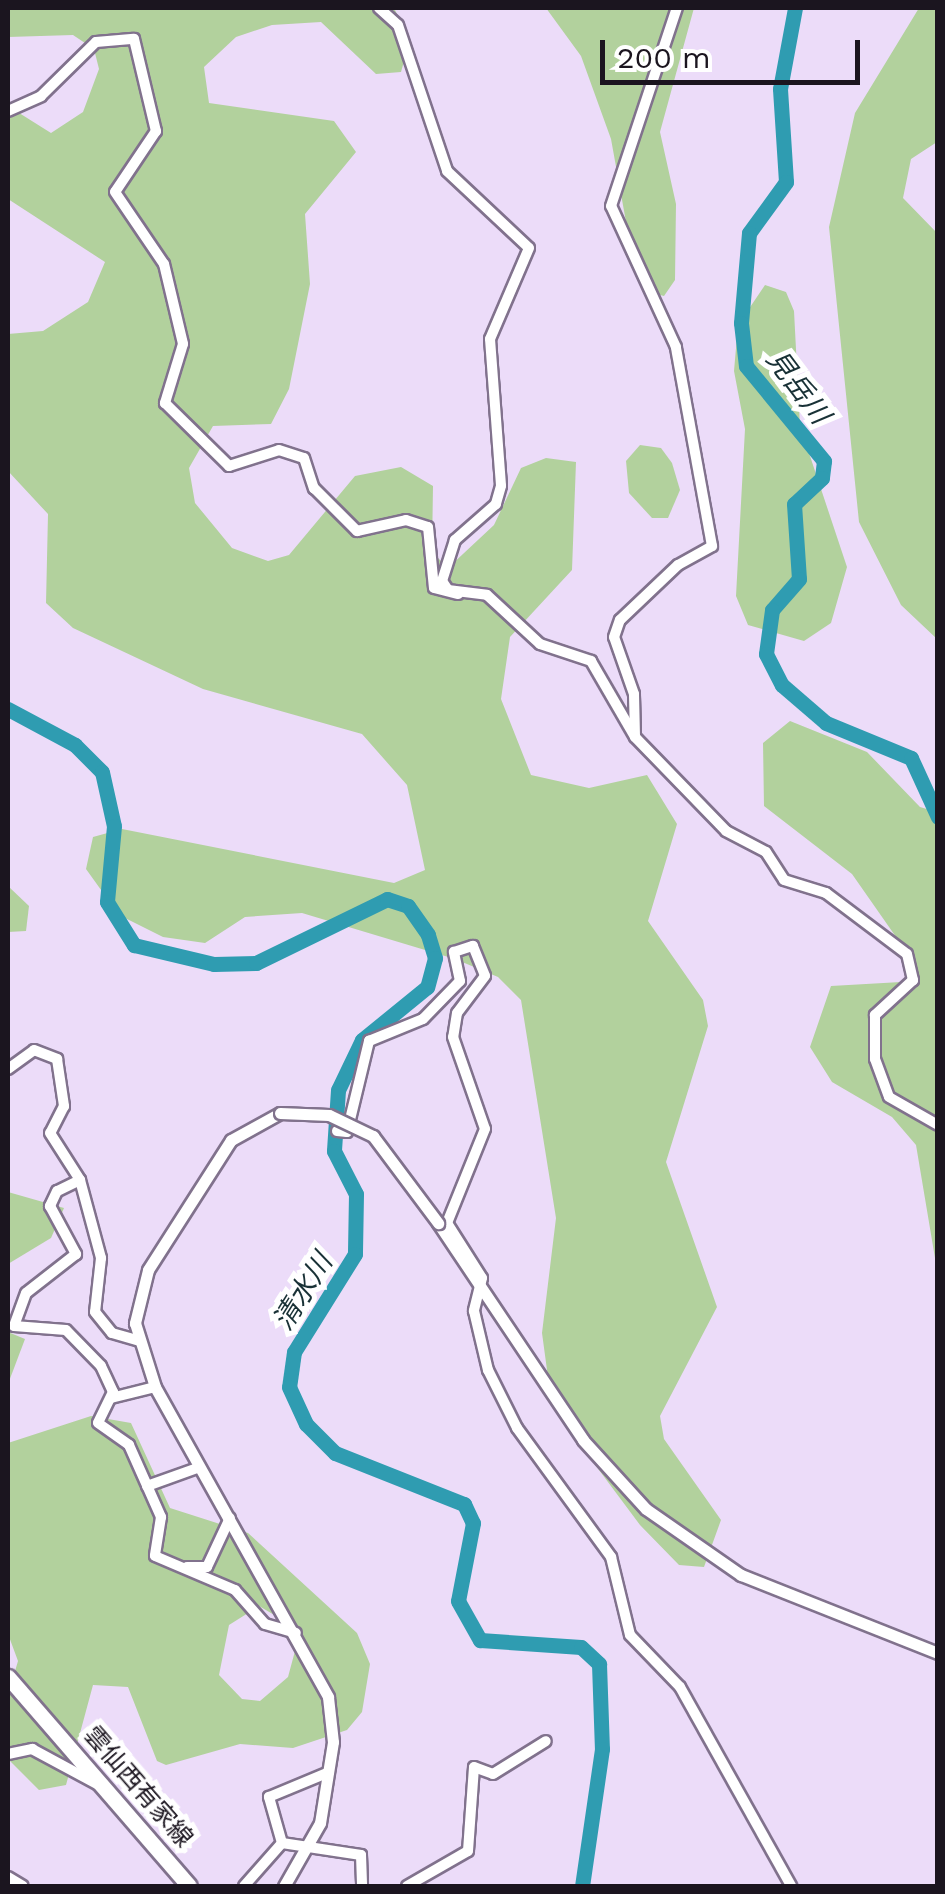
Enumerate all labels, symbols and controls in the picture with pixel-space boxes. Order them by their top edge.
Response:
scale bar [605,20,865,82]
text: 200 m [617,40,711,75]
water label: 見岳川 [759,343,837,431]
water label: 清水川 [266,1247,340,1337]
street label: 雲仙西有家線 [77,1721,199,1853]

